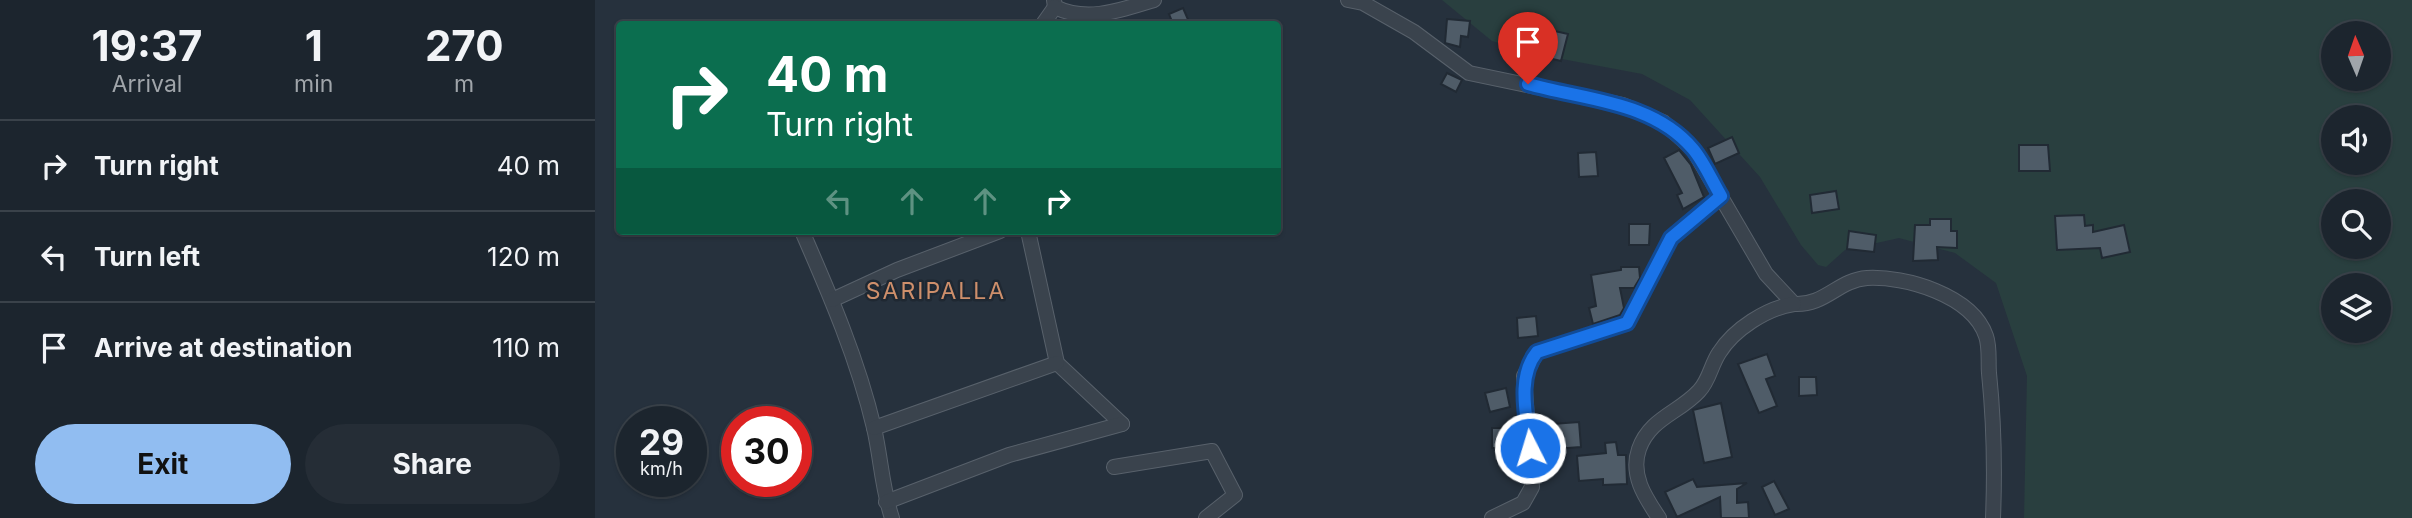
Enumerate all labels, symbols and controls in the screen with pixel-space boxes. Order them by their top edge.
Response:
pin [1498,12.0,1558,84]
text: 19:37 [92,20,203,71]
text: 1 [305,20,323,71]
text: 270 [425,20,503,71]
north arrow [2321,21,2391,91]
map controls [2321,21,2391,343]
icon: arrive [1509,23,1547,61]
text: 40 m [766,45,889,104]
icon: right [651,49,742,140]
text: Arrival [112,70,182,98]
text: min [294,70,333,98]
text: m [454,70,474,98]
text: Turn right [766,105,913,144]
button: sound [2321,105,2391,175]
icon: right [35,147,73,185]
text: Turn right [94,150,219,181]
text: 40 m [497,150,560,181]
icon: left [820,182,858,220]
icon: ahead [893,182,931,220]
icon: ahead [966,182,1004,220]
icon: right [1039,182,1077,220]
button: search [2321,189,2391,259]
icon: left [35,238,73,276]
text: Turn left [94,241,200,272]
text: 120 m [487,241,560,272]
button: layers [2321,273,2391,343]
district label: SARIPALLA [866,277,1006,305]
icon: arrive [35,329,73,367]
text: Arrive at destination [94,332,353,363]
text: 110 m [492,332,560,363]
speed limit sign: 30 [721,406,812,497]
position arrow [1493,411,1567,485]
text: 29 [639,421,684,463]
button: Exit [35,424,291,504]
button: Share [305,424,560,504]
text: km/h [640,458,683,479]

